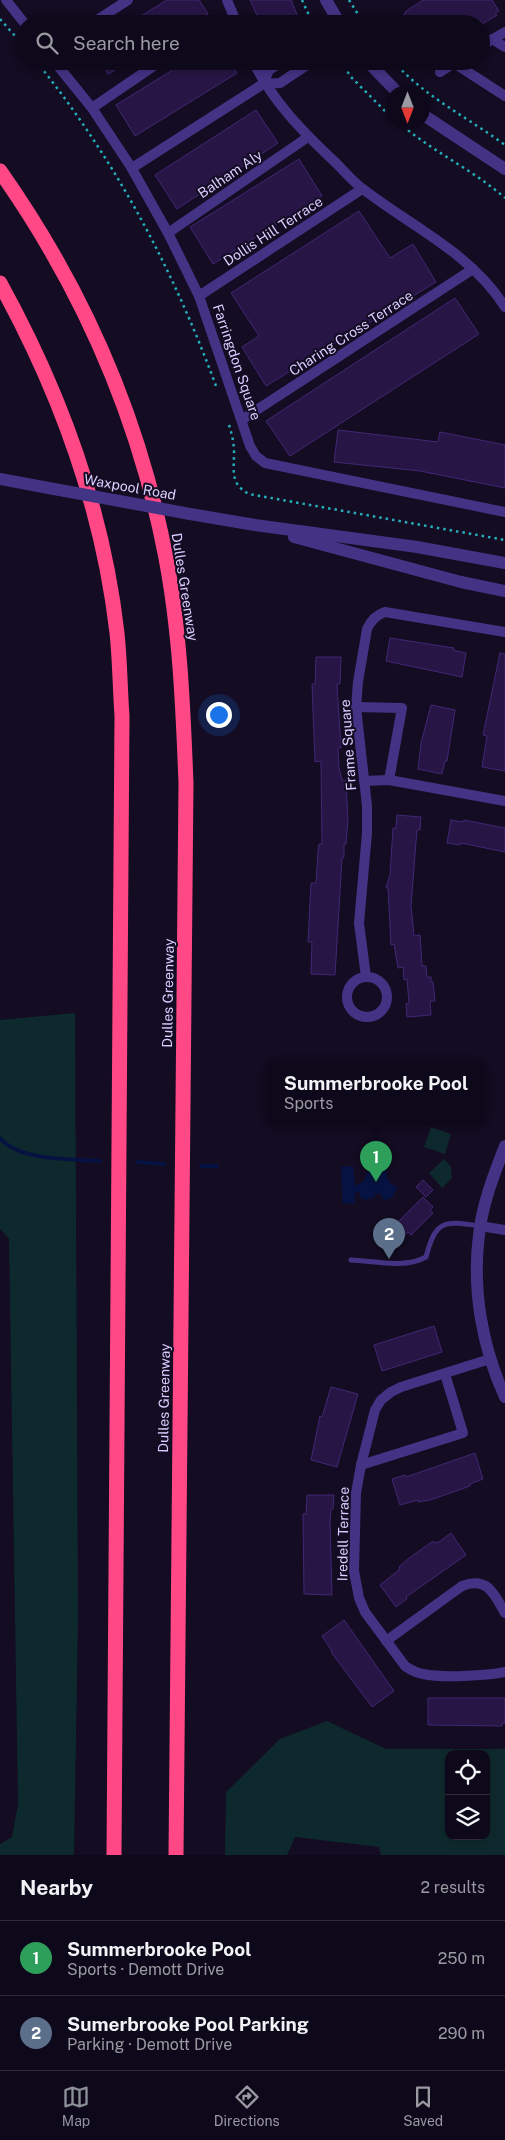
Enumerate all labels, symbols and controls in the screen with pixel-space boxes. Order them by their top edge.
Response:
search box [15,15,490,70]
icon: search [33,29,61,57]
text: Search here [73,32,180,54]
north arrow [385,85,430,130]
street label: Balham Aly [195,146,266,201]
street label: Dollis Hill Terrace [220,193,326,269]
street label: Charing Cross Terrace [286,287,416,379]
street label: Farringdon Square [210,302,264,422]
street label: Waxpool Road [83,471,177,503]
street label: Dulles Greenway [169,532,202,643]
street label: Frame Square [337,699,359,791]
your location [206,702,232,728]
street label: Dulles Greenway [159,938,177,1048]
popup [267,1060,485,1125]
text: Summerbrooke Pool [284,1072,468,1094]
text: Sports [284,1094,333,1113]
pin: 1 [360,1141,392,1182]
pin: 2 [373,1218,405,1259]
street label: Dulles Greenway [155,1343,173,1453]
street label: Iredell Terrace [334,1487,352,1581]
map controls [445,1750,490,1840]
button: locate [445,1750,490,1795]
button: layers [445,1795,490,1840]
text: Nearby [20,1875,93,1900]
text: 2 results [420,1878,485,1897]
text: Summerbrooke Pool [67,1938,251,1960]
text: 1 [33,1949,39,1968]
text: 250 m [438,1949,485,1968]
text: Sports · Demott Drive [67,1960,224,1979]
text: Sumerbrooke Pool Parking [67,2013,309,2035]
text: 2 [31,2024,41,2043]
text: 290 m [438,2024,485,2043]
text: Parking · Demott Drive [67,2035,232,2054]
tab: Map [62,2083,90,2129]
tab: Directions [214,2083,280,2129]
tab: Saved [403,2083,443,2129]

